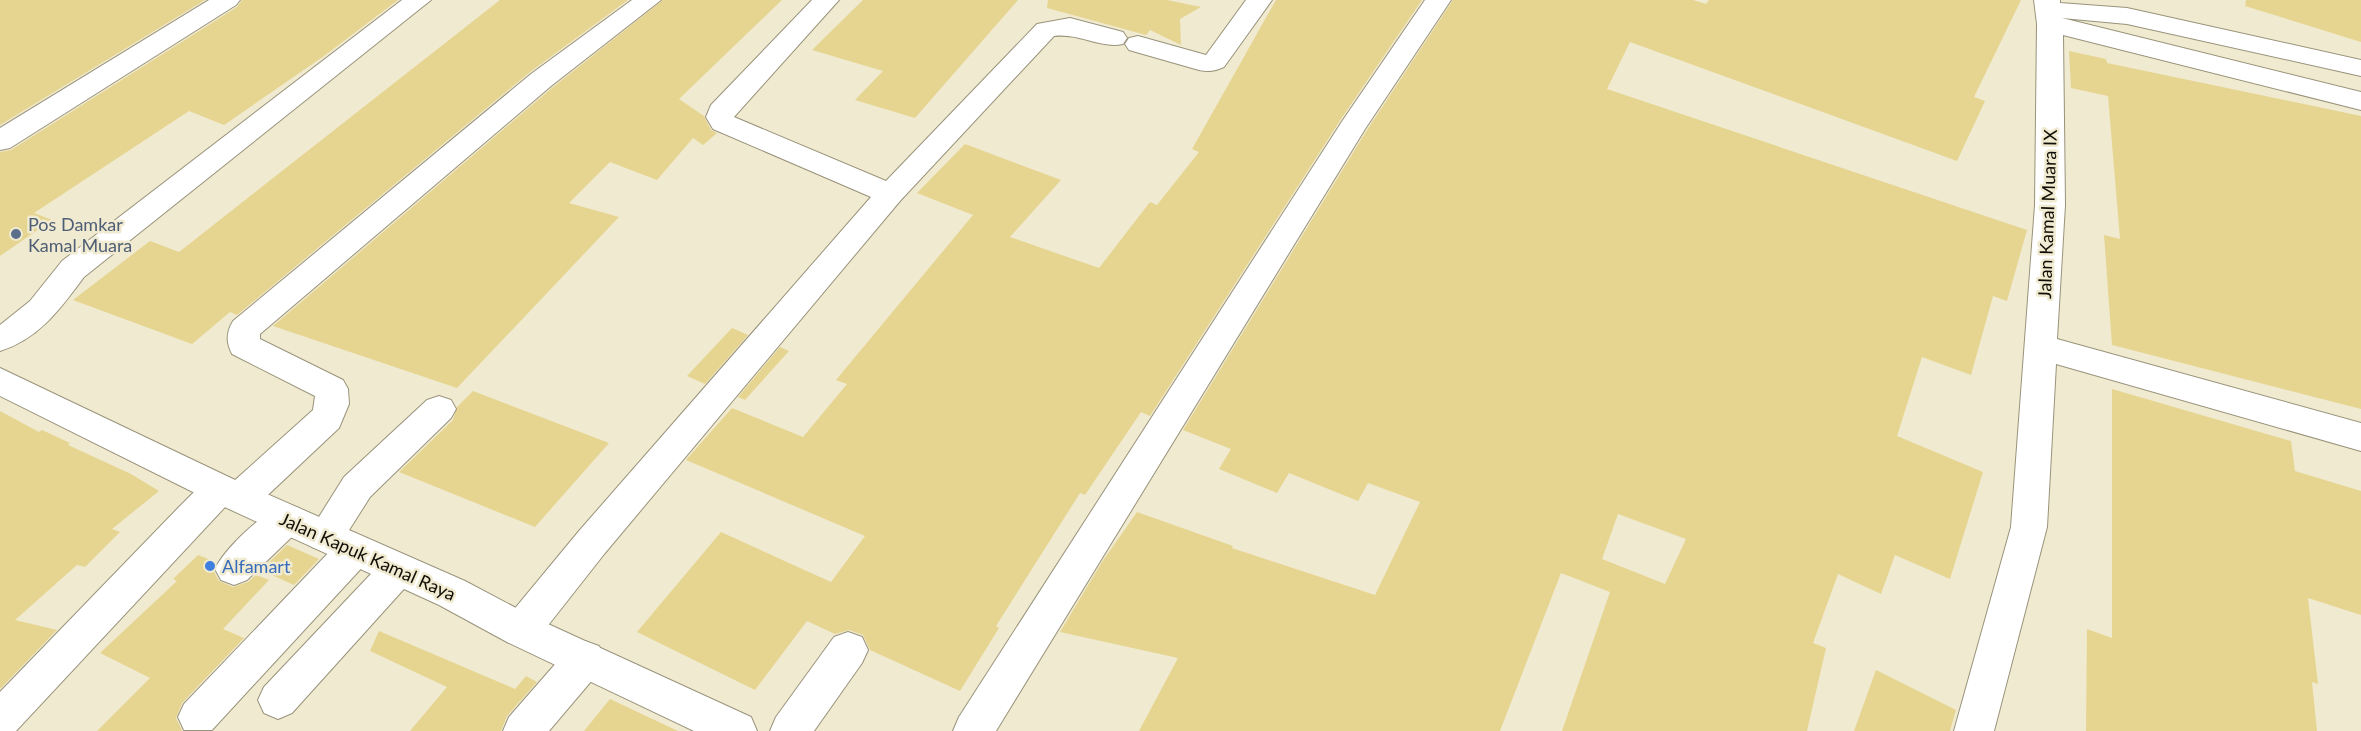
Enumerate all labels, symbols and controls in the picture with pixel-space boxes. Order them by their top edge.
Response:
street label: Jalan Kamal Muara IX [2033,129,2061,299]
place label: Pos Damkar Kamal Muara [28,213,132,256]
marker: Pos Damkar Kamal Muara [9,227,23,241]
street label: Jalan Kapuk Kamal Raya [277,507,459,605]
place label: Alfamart [222,555,291,577]
marker: Alfamart [203,559,217,573]

